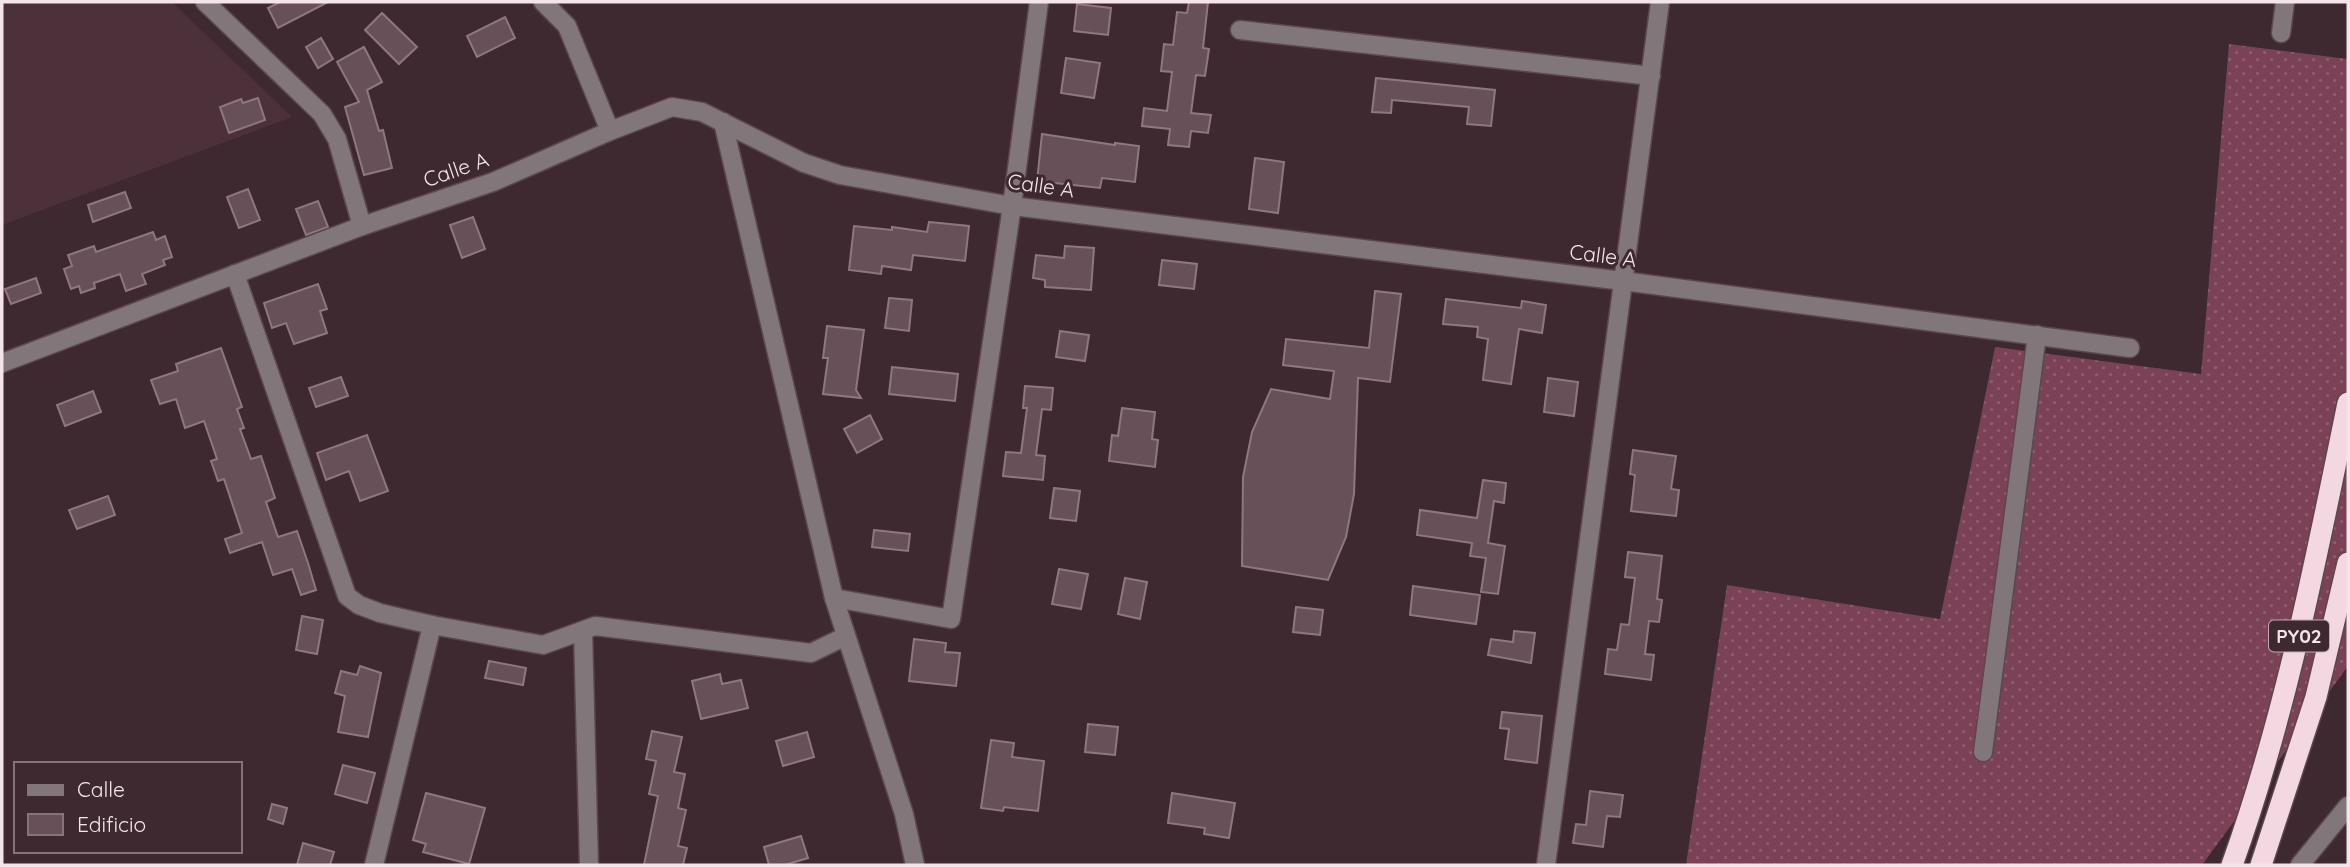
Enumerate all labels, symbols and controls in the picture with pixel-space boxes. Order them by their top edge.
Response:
street label: Calle A [420,146,492,192]
street label: Calle A [1006,167,1076,203]
street label: Calle A [1568,238,1638,272]
road number: PY02 [2269,621,2329,652]
legend [14,762,242,853]
text: Calle [77,776,125,802]
text: Edificio [77,811,146,837]

